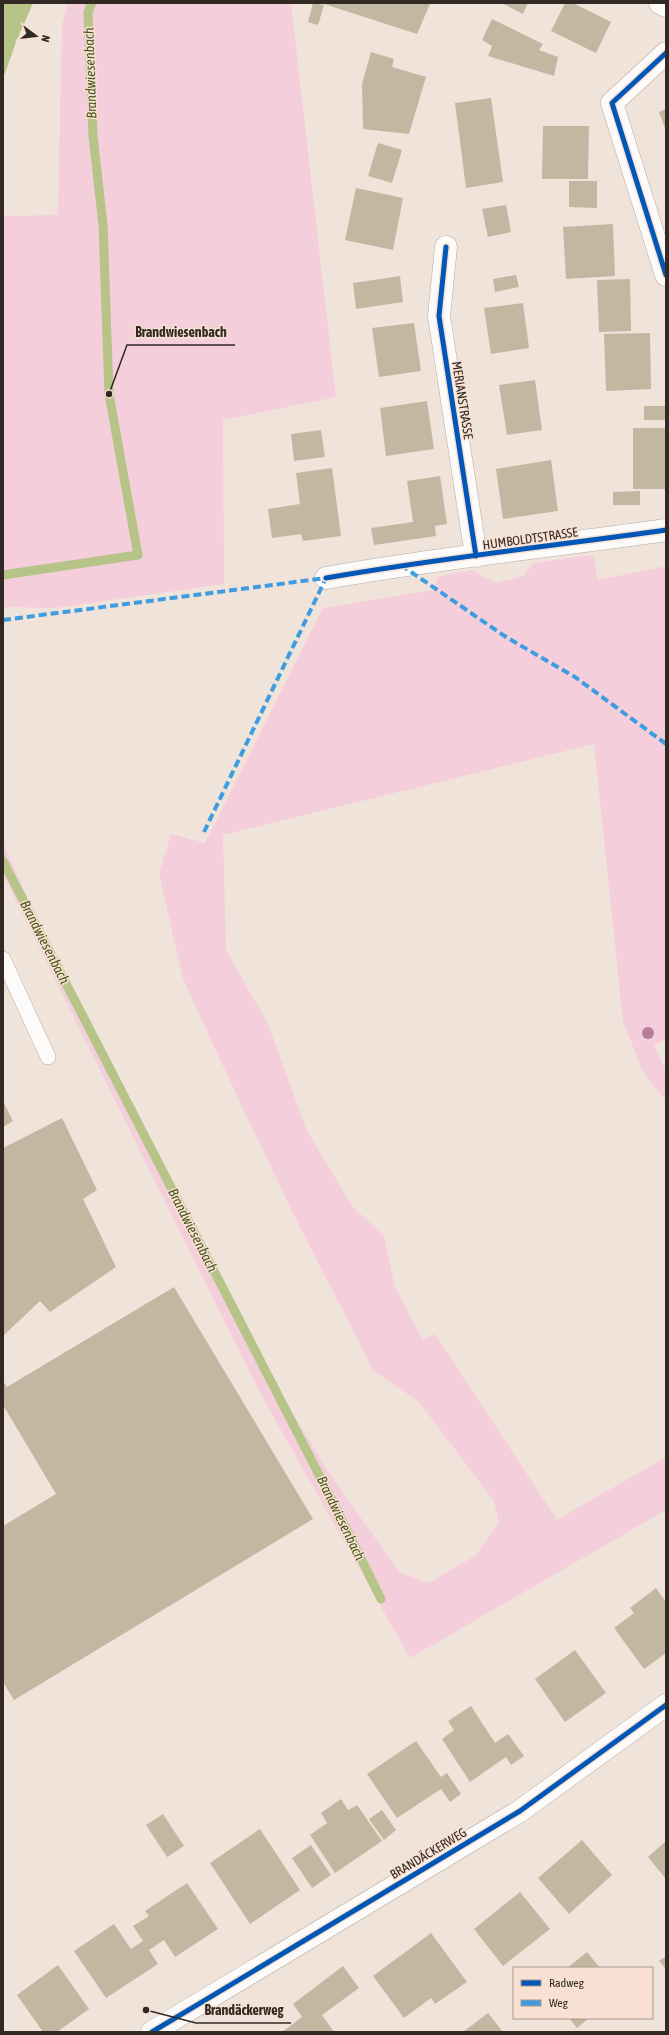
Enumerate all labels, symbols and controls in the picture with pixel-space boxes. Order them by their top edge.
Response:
north arrow [16,16,56,56]
water label: Brandwiesenbach [80,27,100,119]
text: N [39,34,52,43]
callout: Brandwiesenbach [127,319,235,345]
text: Brandwiesenbach [135,324,227,340]
street label: MERIANSTRASSE [449,360,476,441]
street label: HUMBOLDTSTRASSE [482,524,579,553]
water label: Brandwiesenbach [17,898,73,987]
water label: Brandwiesenbach [165,1186,221,1275]
water label: Brandwiesenbach [314,1473,368,1563]
street label: BRANDÄCKERWEG [387,1825,469,1882]
legend [513,1967,653,2019]
text: Radweg [549,1976,585,1990]
text: Weg [549,1996,569,2010]
callout: Brandäckerweg [196,1997,291,2023]
text: Brandäckerweg [204,2002,285,2018]

